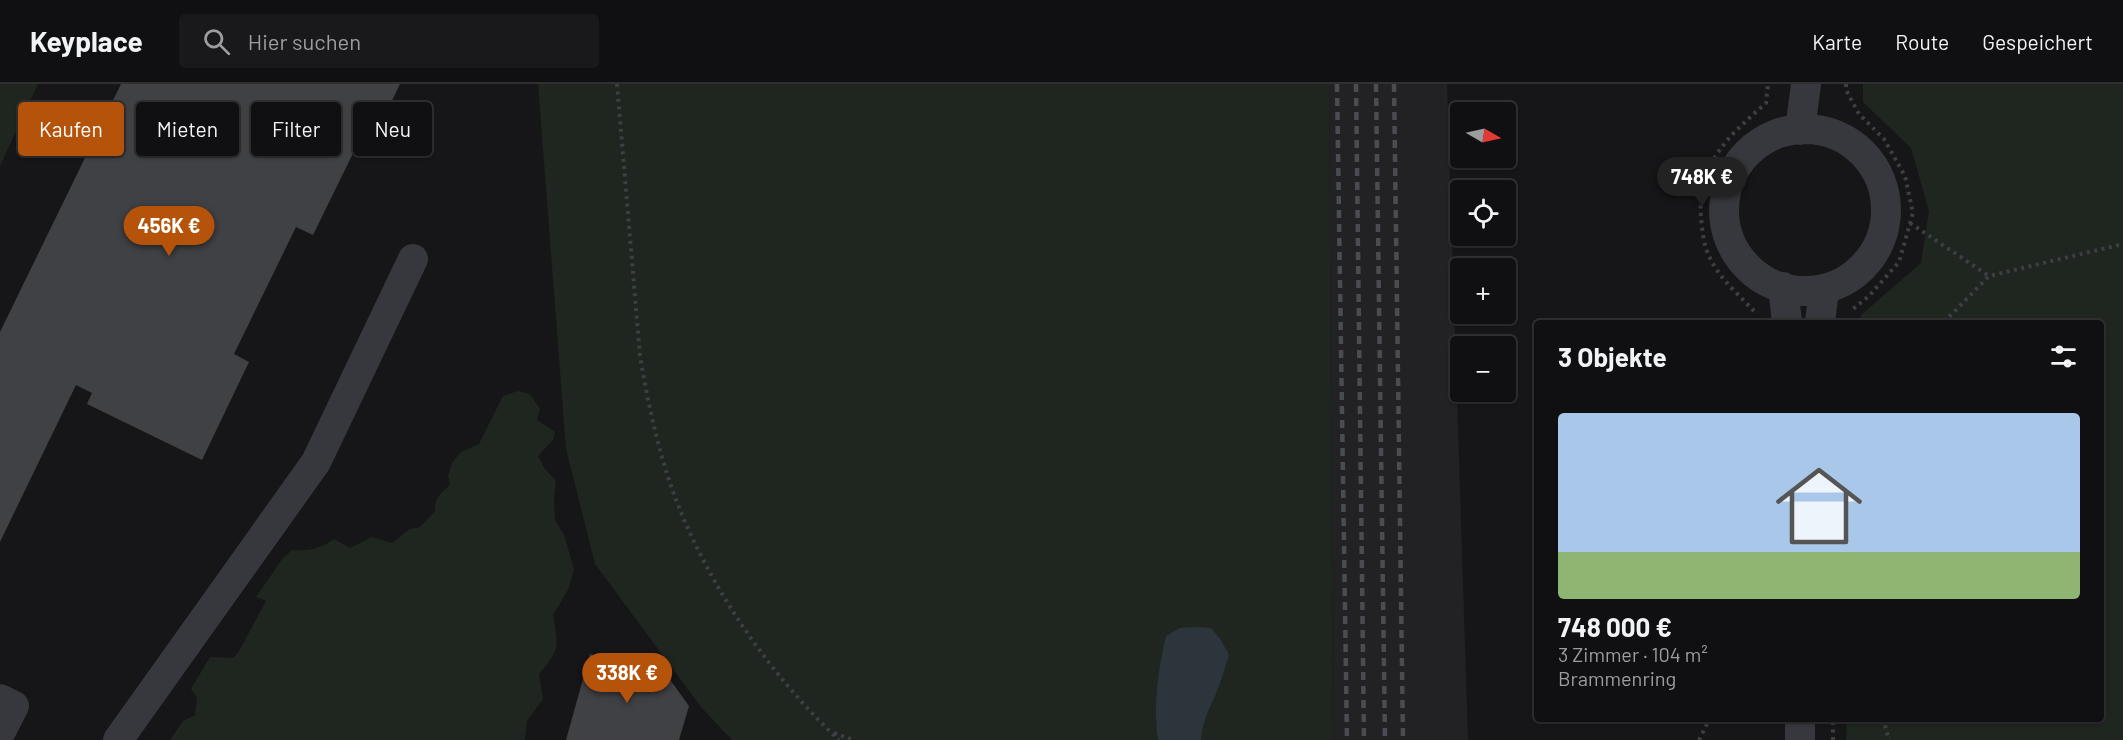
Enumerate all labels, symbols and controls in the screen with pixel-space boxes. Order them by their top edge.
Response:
search box [179,14,599,68]
text: Keyplace [30,24,143,58]
icon: search [200,25,233,58]
text: Hier suchen [248,28,361,54]
text: Karte [1812,29,1862,54]
text: Route [1895,29,1949,54]
text: Gespeichert [1982,29,2093,54]
chip: Kaufen [18,102,124,156]
chip: Mieten [136,102,239,156]
chip: Filter [251,102,341,156]
chip: Neu [353,102,432,156]
north arrow [1450,102,1516,168]
map controls [1450,102,1516,402]
pin: 748K € [1653,157,1751,208]
text: 748K € [1671,164,1733,188]
button: locate [1450,180,1516,246]
pin: 456K € [120,206,218,257]
text: 456K € [138,213,200,237]
button: + [1450,258,1516,324]
button: − [1450,336,1516,402]
icon: filters [2047,340,2080,373]
text: 3 Objekte [1558,341,1667,372]
icon: home [1765,452,1873,560]
text: 748 000 € [1558,611,1672,642]
text: 3 Zimmer · 104 m² [1558,642,1708,666]
pin: 338K € [578,653,676,704]
text: 338K € [596,660,658,684]
text: Brammenring [1558,666,1676,690]

